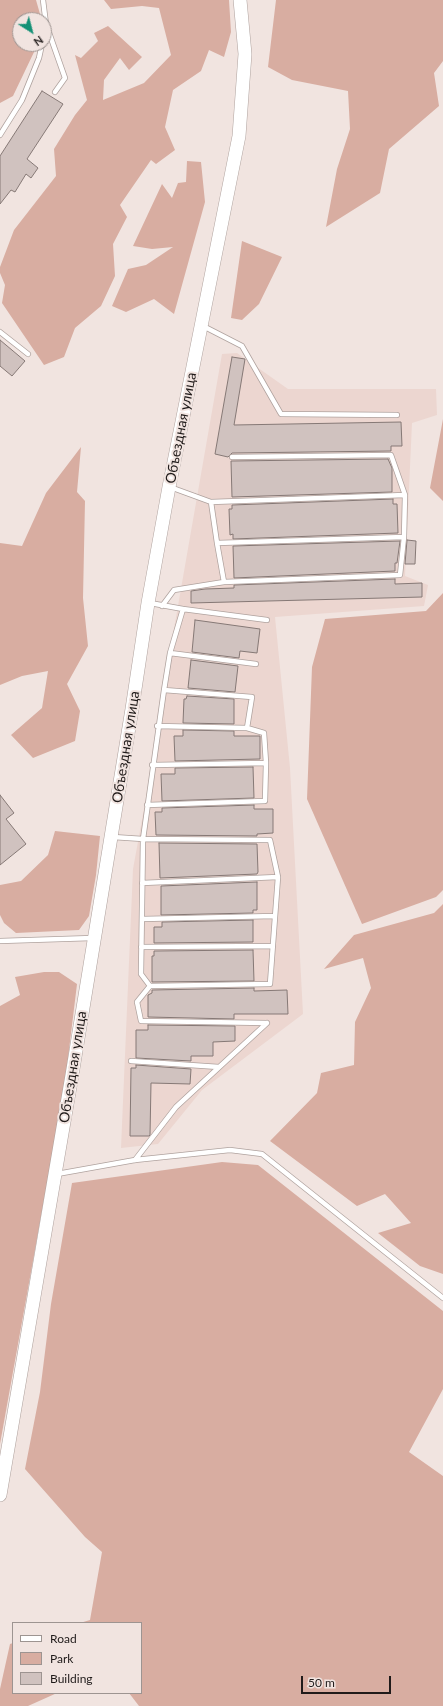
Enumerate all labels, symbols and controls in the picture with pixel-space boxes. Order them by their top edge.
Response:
north arrow [12,12,52,52]
text: N [32,34,46,49]
street label: Объездная улица [162,371,200,485]
street label: Объездная улица [109,690,143,804]
street label: Объездная улица [56,1010,90,1124]
legend [12,1622,142,1694]
text: Road [50,1631,77,1646]
text: Park [50,1651,73,1666]
scale bar [303,1668,393,1694]
text: Building [50,1671,93,1686]
text: 50 m [308,1675,335,1690]

